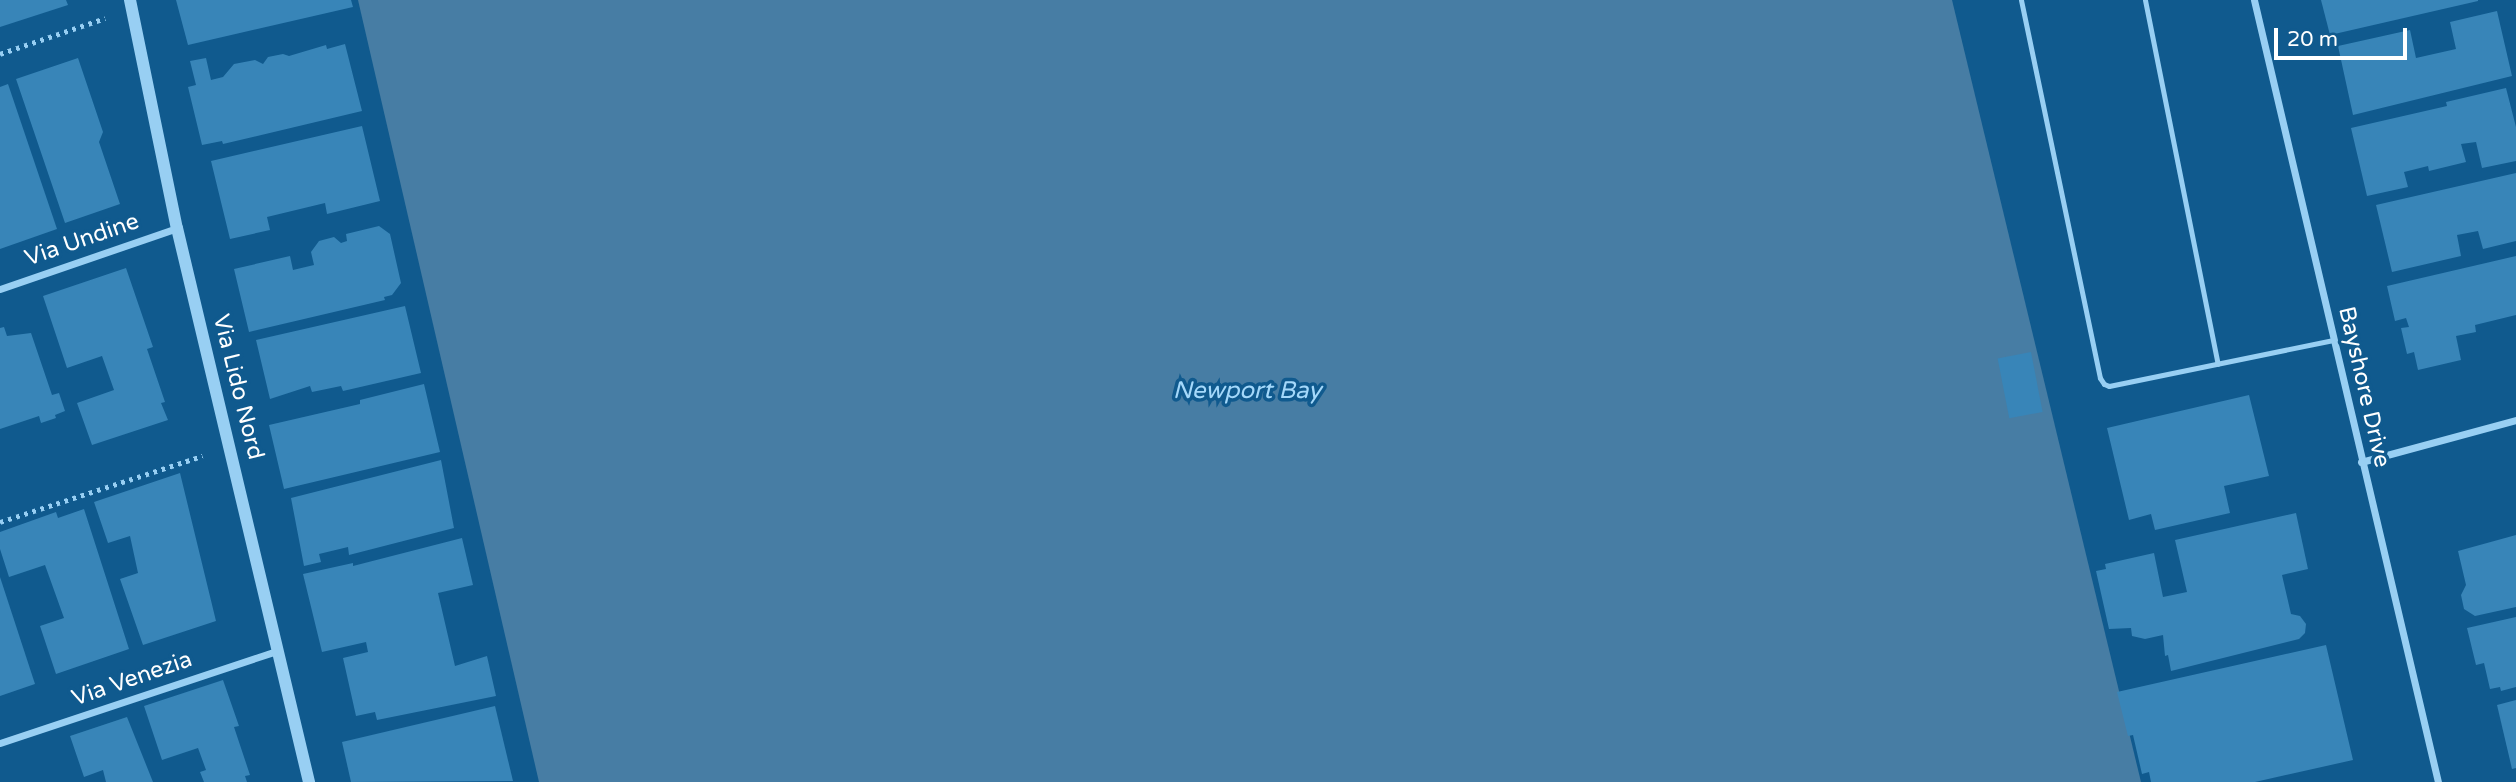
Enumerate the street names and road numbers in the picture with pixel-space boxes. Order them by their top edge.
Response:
street label: Via Undine [21,208,143,272]
street label: Bayshore Drive [2332,304,2396,470]
street label: Via Lido Nord [207,311,269,463]
street label: Via Venezia [68,646,196,712]

